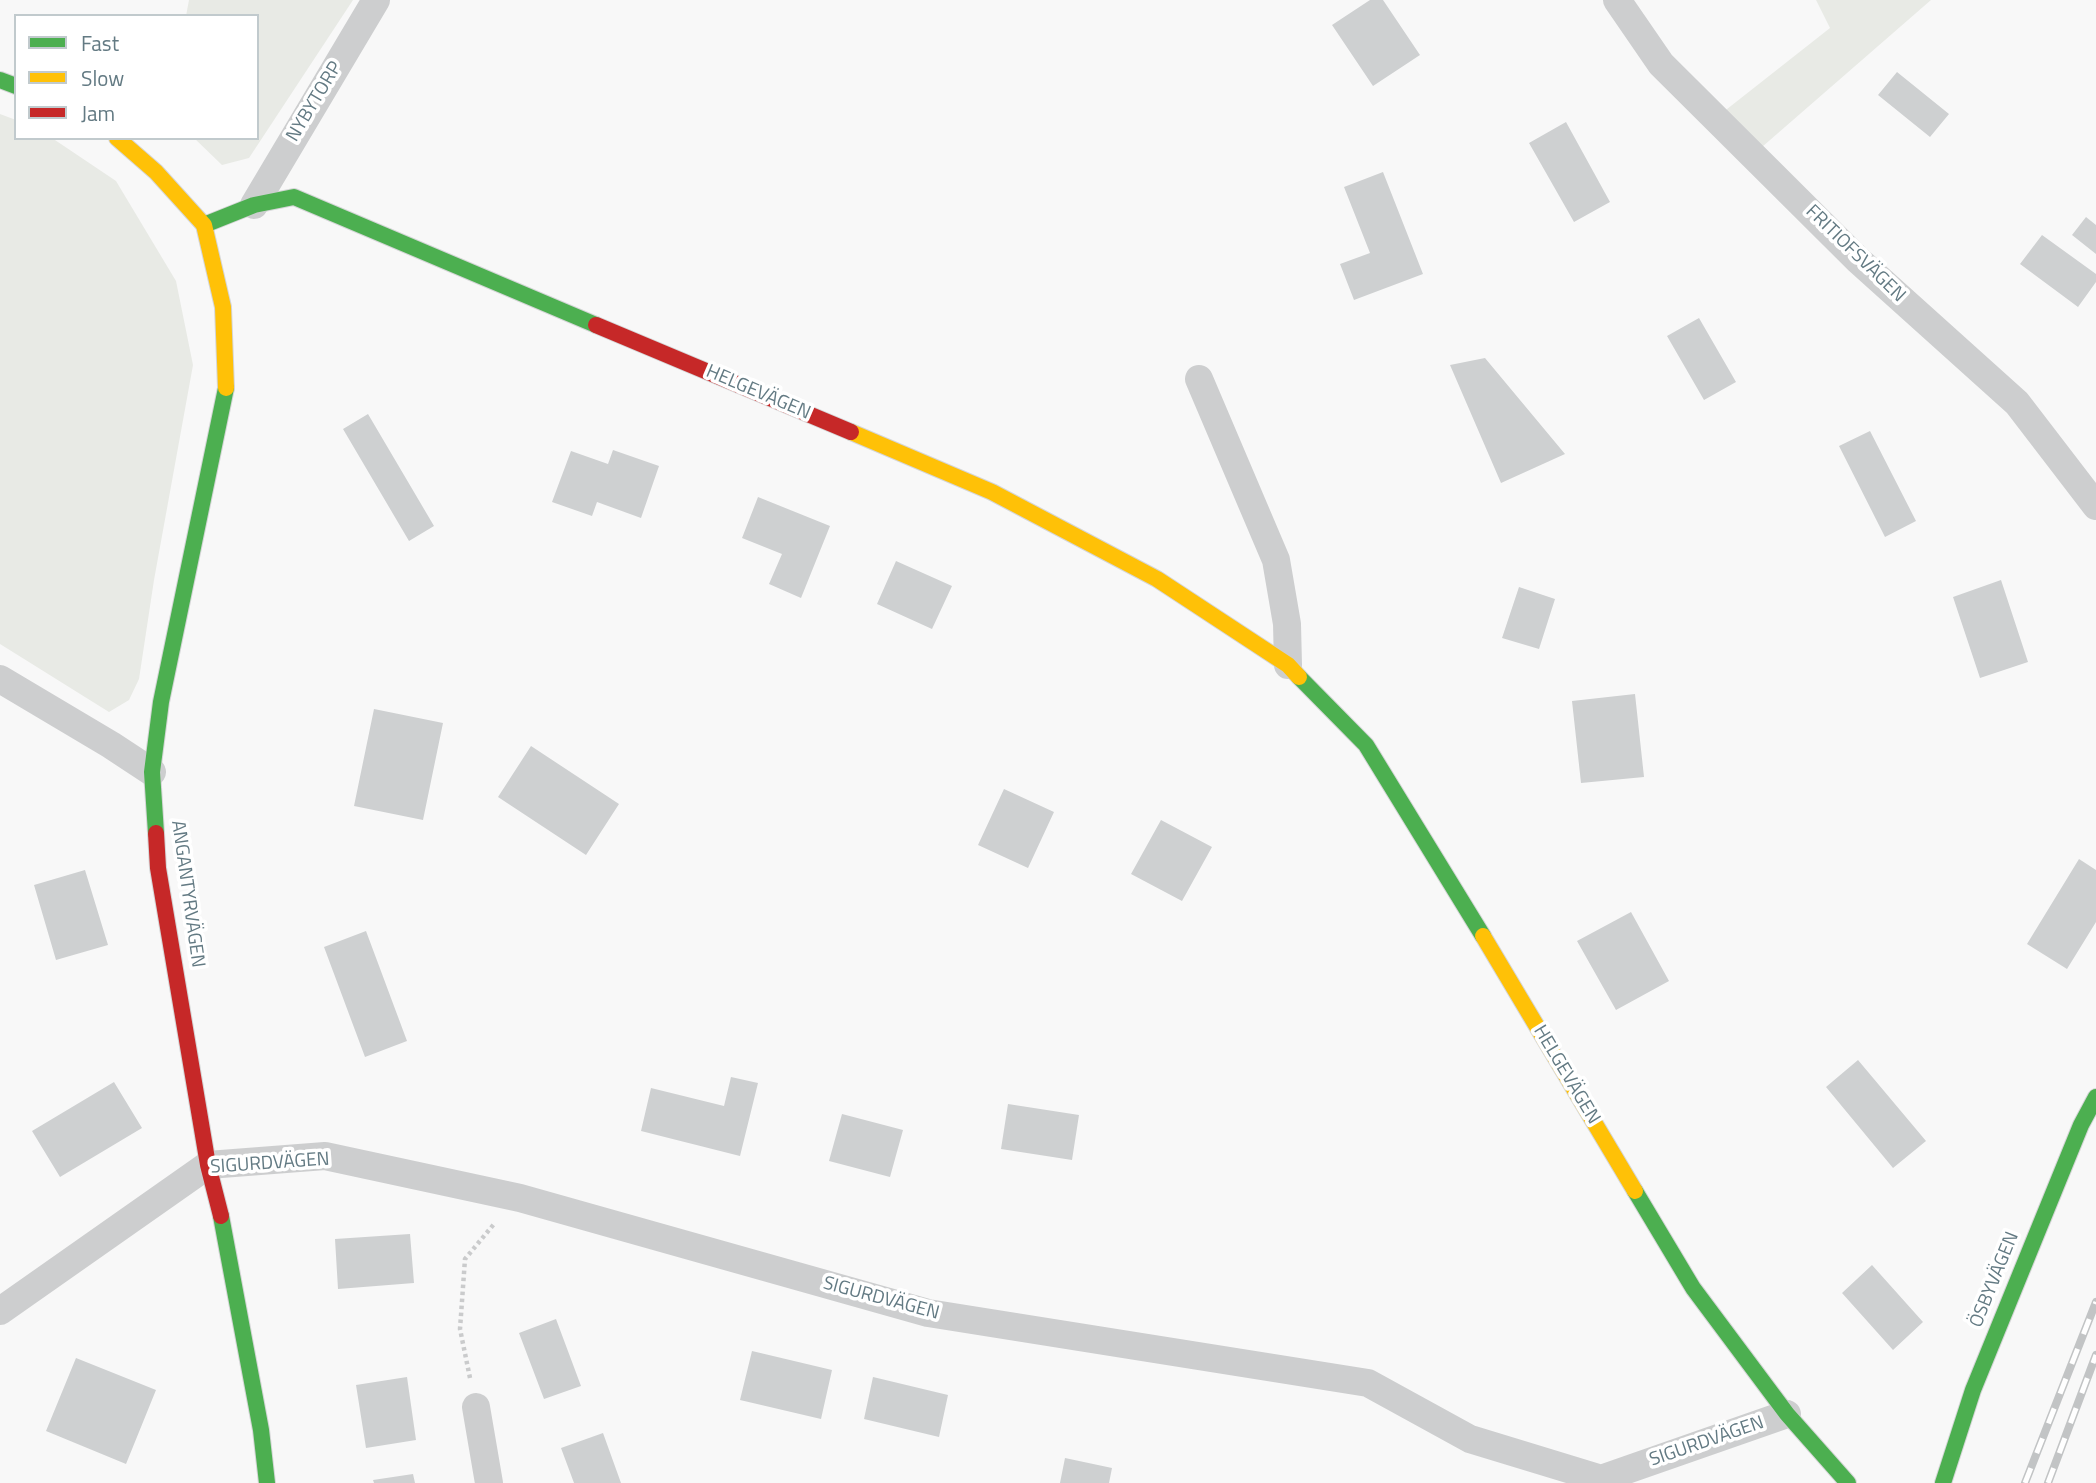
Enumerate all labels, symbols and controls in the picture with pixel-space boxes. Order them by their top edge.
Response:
legend [14,14,259,140]
text: Fast [81,27,119,59]
street label: NYBYTORP [282,58,348,146]
text: Slow [81,62,124,94]
text: Jam [81,97,115,129]
street label: FRITIOFSVÄGEN [1800,201,1910,307]
street label: HELGEVÄGEN [702,361,814,425]
street label: ANGANTYRVÄGEN [165,819,209,969]
street label: HELGEVÄGEN [1528,1022,1604,1128]
street label: SIGURDVÄGEN [210,1148,330,1180]
street label: ÖSBYVÄGEN [1966,1229,2024,1331]
street label: SIGURDVÄGEN [820,1273,942,1325]
street label: SIGURDVÄGEN [1647,1412,1767,1472]

